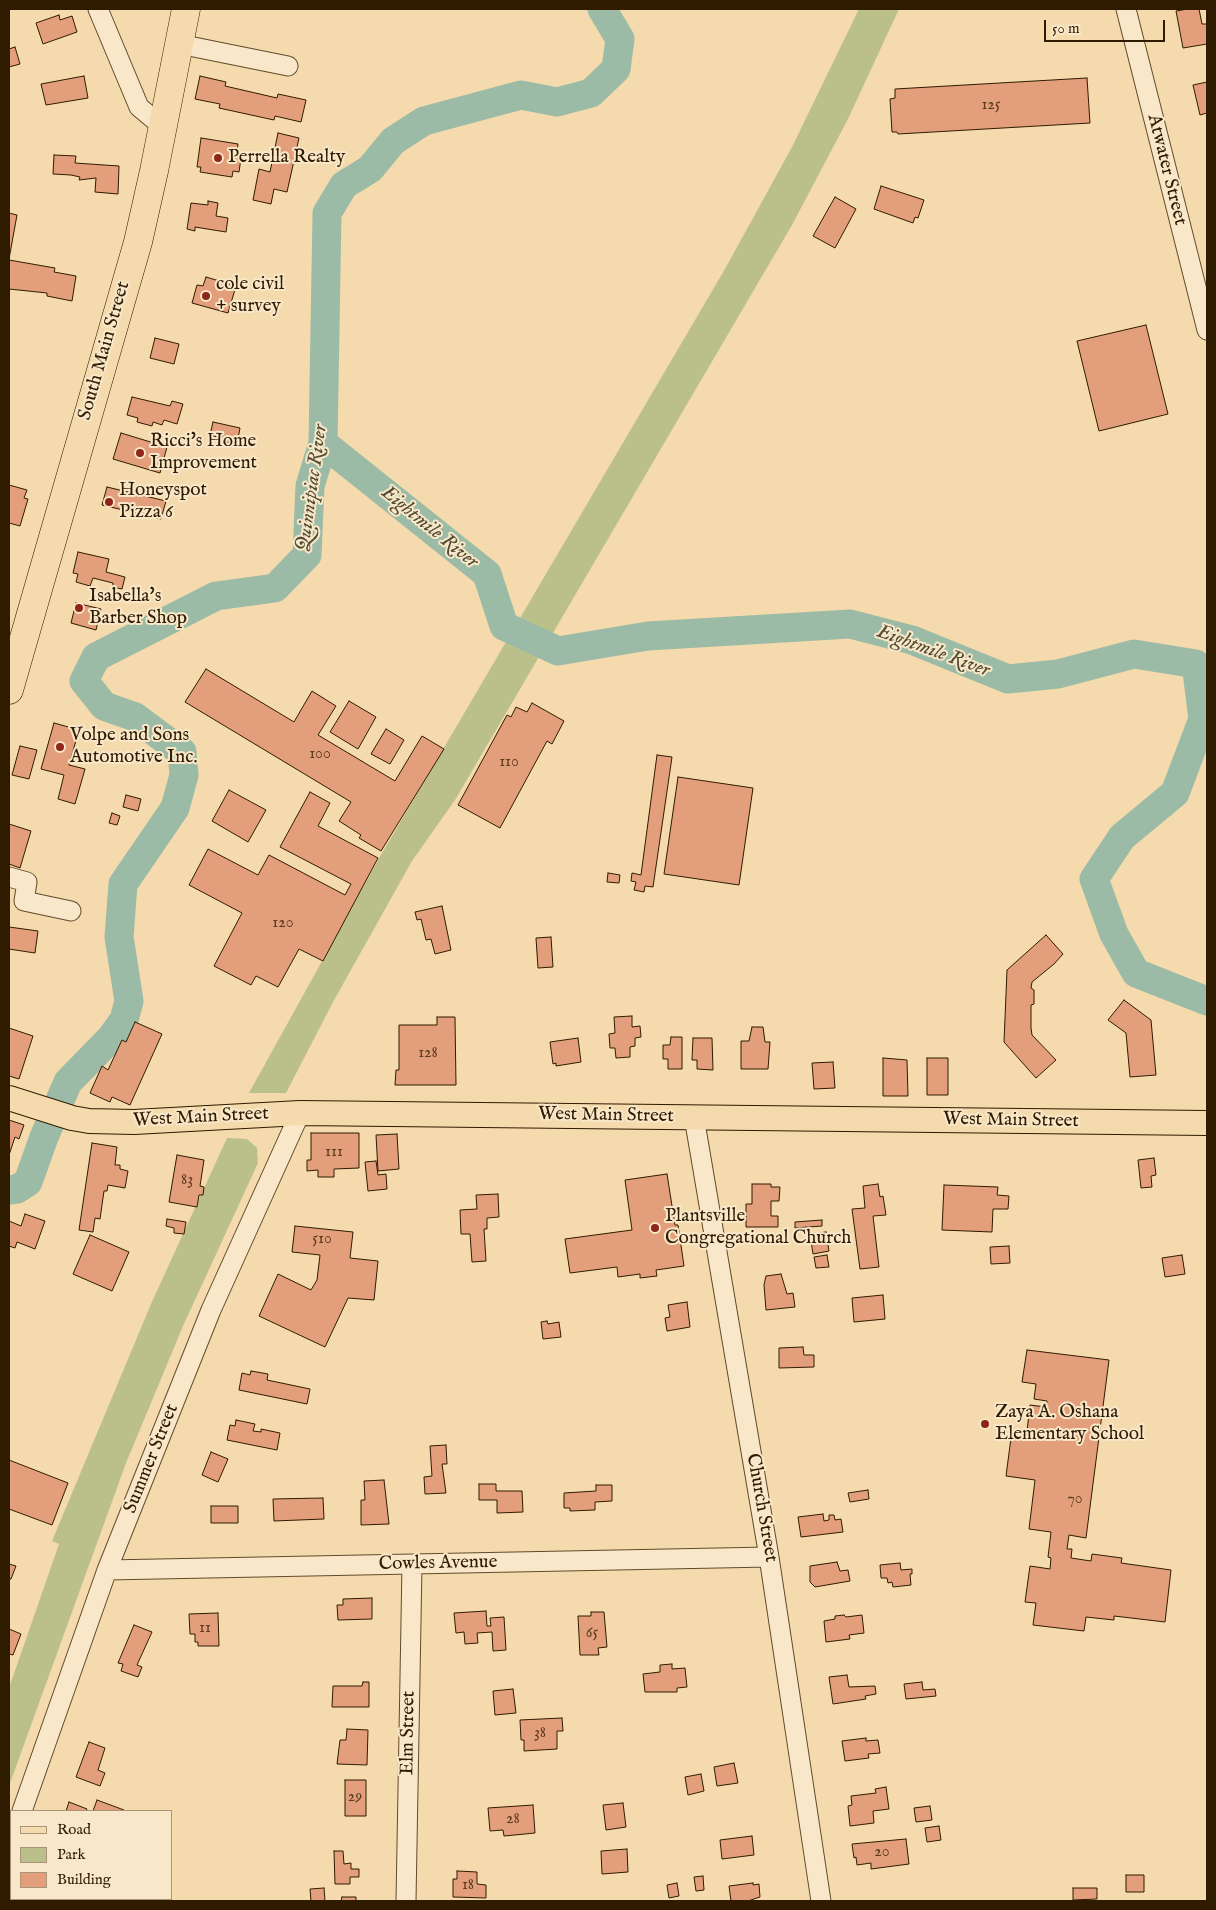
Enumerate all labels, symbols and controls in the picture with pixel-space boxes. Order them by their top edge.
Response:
scale bar [1046,10,1167,42]
text: 50 m [1052,19,1080,38]
house number: 125 [981,96,1001,116]
street label: Atwater Street [1141,112,1191,228]
place label: Perrella Realty [228,147,345,169]
marker: Perrella Realty [212,152,224,164]
place label: cole civil + survey [216,274,284,318]
street label: South Main Street [74,279,136,423]
marker: cole civil + survey [200,290,212,302]
water label: Quinnipiac River [292,423,334,553]
place label: Ricci's Home Improvement [150,431,257,475]
marker: Ricci's Home Improvement [134,447,146,459]
place label: Honeyspot Pizza 6 [119,480,207,524]
water label: Eightmile River [376,481,482,575]
marker: Honeyspot Pizza 6 [103,496,115,508]
place label: Isabella's Barber Shop [89,586,187,630]
marker: Isabella's Barber Shop [73,602,85,614]
water label: Eightmile River [873,621,993,683]
place label: Volpe and Sons Automotive Inc. [70,725,197,769]
marker: Volpe and Sons Automotive Inc. [54,741,66,753]
house number: 100 [309,745,331,765]
house number: 110 [499,753,519,773]
house number: 120 [272,914,294,934]
house number: 128 [418,1044,438,1064]
street label: West Main Street [133,1103,269,1133]
street label: West Main Street [538,1103,674,1129]
street label: West Main Street [943,1108,1079,1134]
house number: 111 [325,1143,343,1163]
house number: 83 [181,1171,193,1191]
place label: Plantsville Congregational Church [665,1206,851,1250]
marker: Plantsville Congregational Church [649,1222,661,1234]
house number: 510 [312,1230,332,1250]
street label: Summer Street [120,1401,184,1517]
place label: Zaya A. Oshana Elementary School [995,1402,1144,1446]
marker: Zaya A. Oshana Elementary School [979,1418,991,1430]
street label: Church Street [740,1452,782,1564]
house number: 70 [1067,1490,1083,1510]
street label: Cowles Avenue [378,1552,498,1576]
house number: 11 [199,1619,211,1639]
house number: 65 [586,1624,598,1644]
street label: Elm Street [397,1691,421,1775]
house number: 38 [534,1724,546,1744]
house number: 29 [348,1788,362,1808]
legend [10,1810,172,1900]
house number: 28 [506,1810,520,1830]
text: Road [57,1820,91,1839]
house number: 20 [874,1843,890,1863]
text: Park [57,1845,86,1864]
text: Building [57,1870,111,1889]
house number: 18 [462,1876,474,1896]

